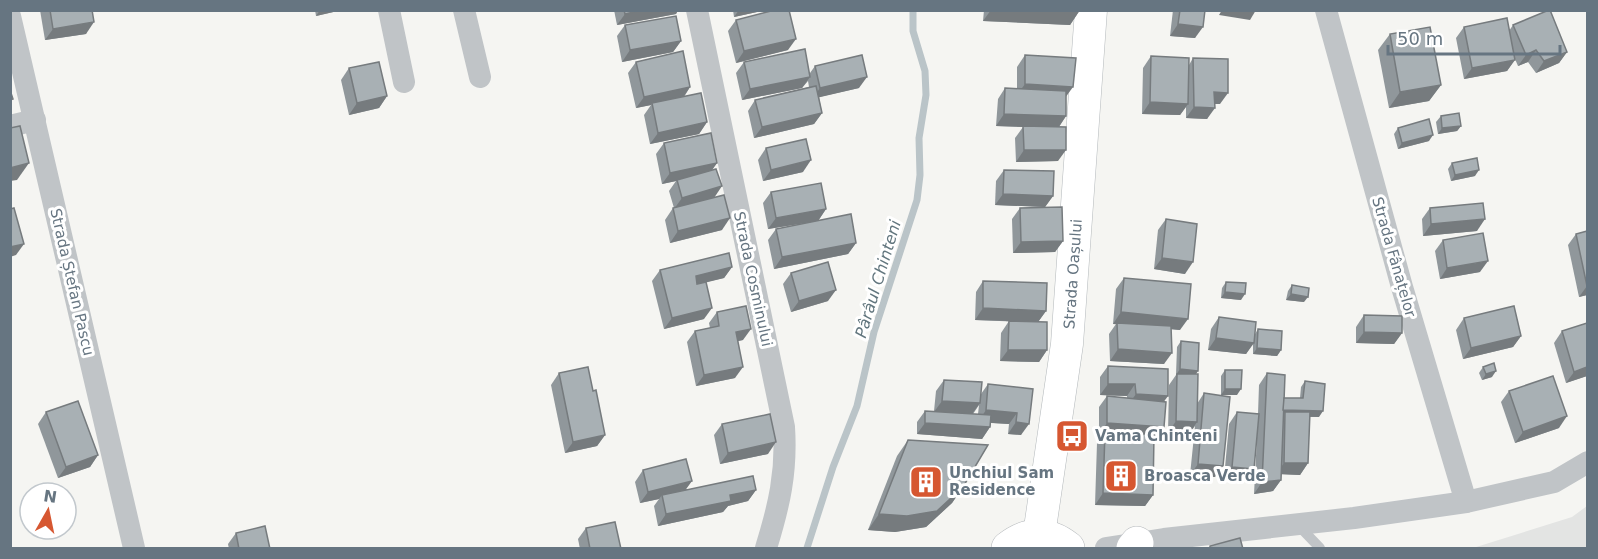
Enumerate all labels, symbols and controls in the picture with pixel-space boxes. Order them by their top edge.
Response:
scale bar [1388,18,1560,56]
text: 50 m [1397,28,1443,49]
street label: Strada Fânațelor [1368,195,1420,320]
street label: Strada Ștefan Pascu [46,207,98,357]
street label: Strada Cosminului [730,210,776,348]
water label: Pârâul Chinteni [851,217,905,340]
street label: Strada Oașului [1060,218,1086,330]
bus stop icon: Vama Chinteni [1054,418,1090,454]
place label: Vama Chinteni [1095,427,1218,445]
building icon: Broasca Verde [1103,458,1139,494]
building icon: Unchiul Sam Residence [908,464,944,500]
place label: Unchiul Sam Residence [949,464,1054,499]
place label: Broasca Verde [1144,467,1266,485]
north arrow [18,481,78,541]
text: N [42,486,58,507]

